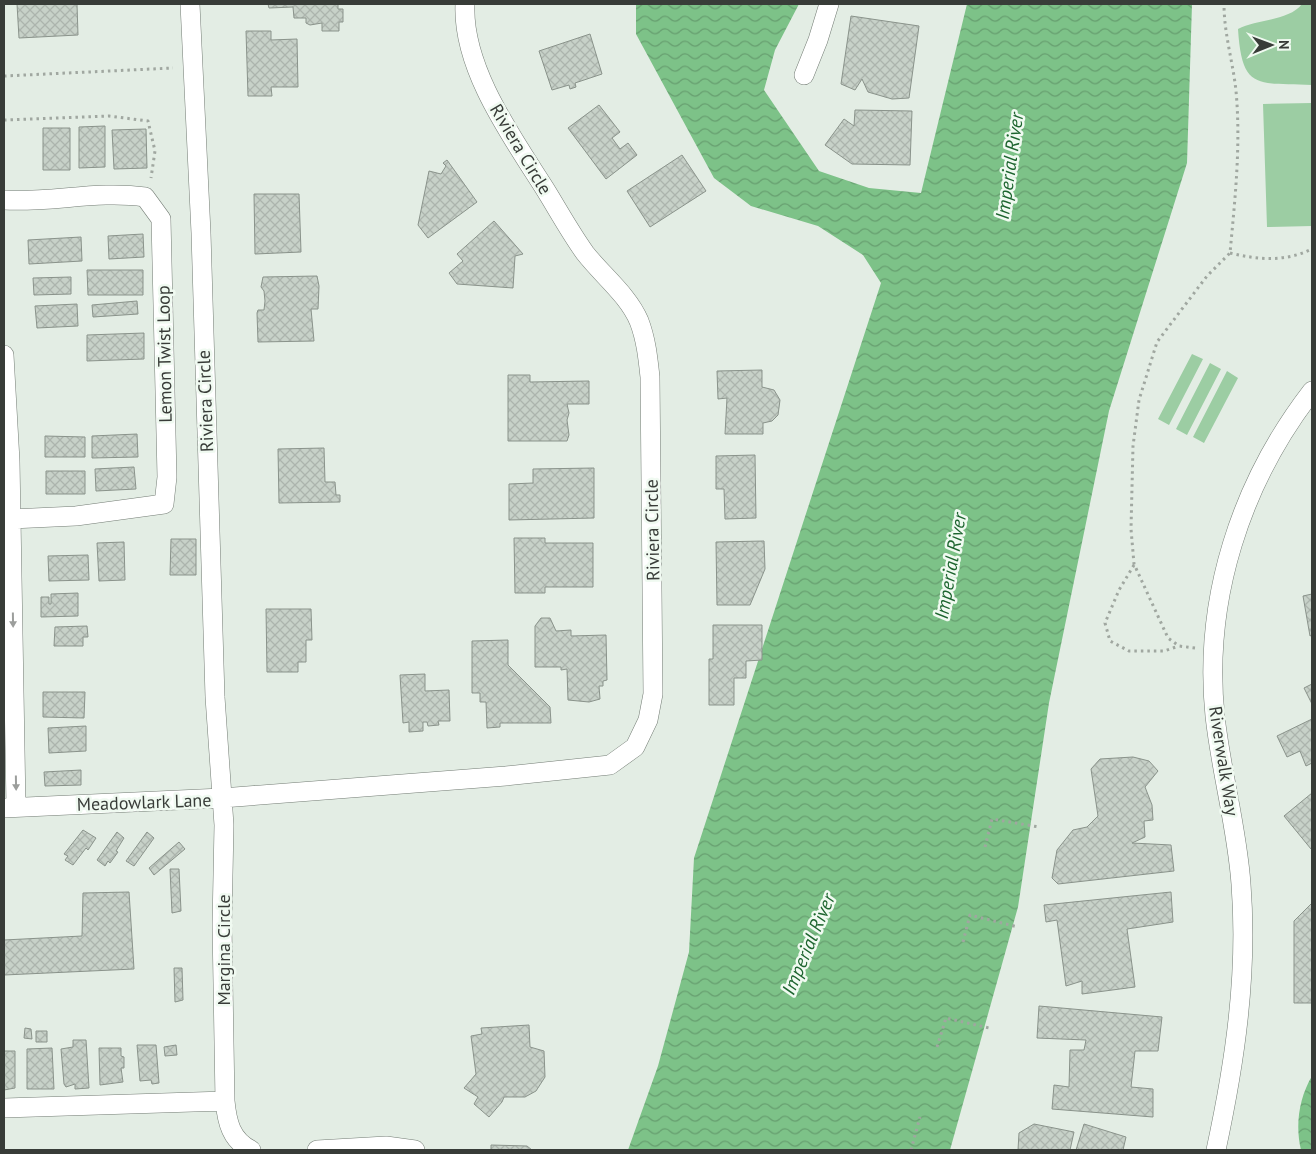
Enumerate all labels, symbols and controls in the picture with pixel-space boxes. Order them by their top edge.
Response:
north arrow [1246,20,1296,70]
text: N [1275,40,1293,50]
street label: Riviera Circle [485,99,557,199]
water label: Imperial River [990,109,1029,221]
street label: Lemon Twist Loop [151,285,177,423]
street label: Riviera Circle [192,350,218,452]
street label: Riviera Circle [640,479,664,581]
water label: Imperial River [929,509,971,621]
one-way arrow [9,612,17,628]
street label: Riverwalk Way [1204,705,1244,818]
one-way arrow [12,775,20,791]
street label: Meadowlark Lane [76,788,212,816]
water label: Imperial River [776,888,841,998]
street label: Margina Circle [212,894,235,1006]

